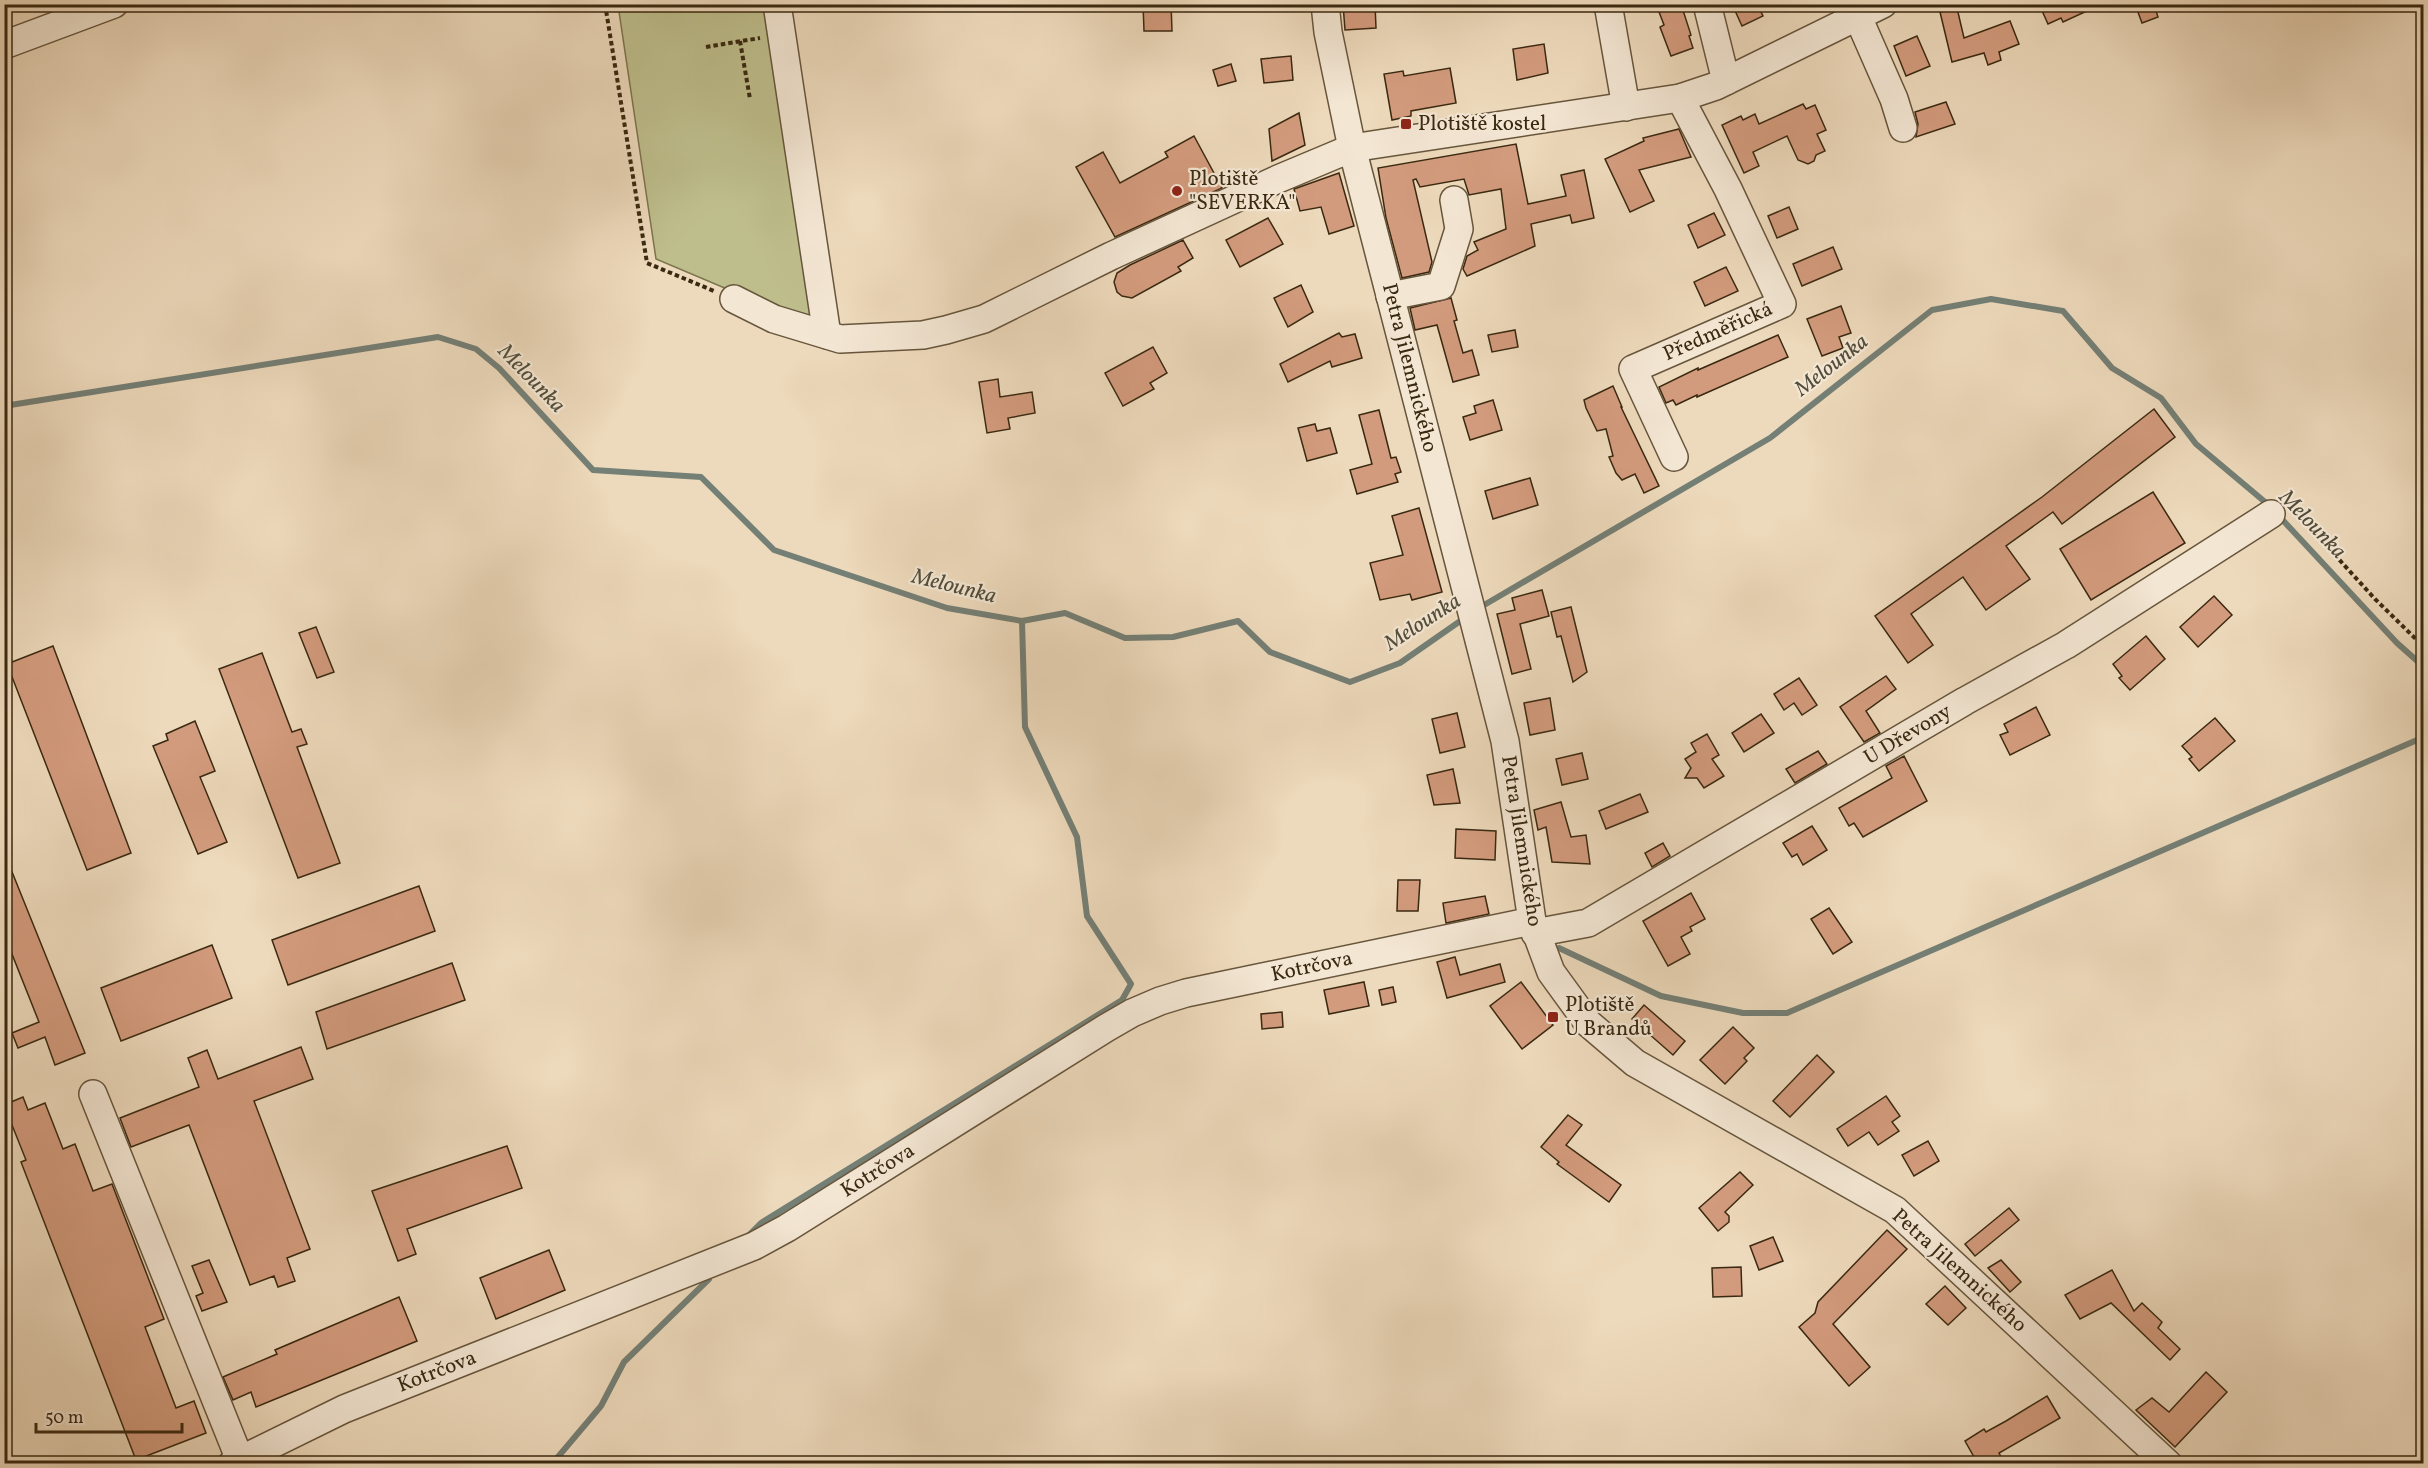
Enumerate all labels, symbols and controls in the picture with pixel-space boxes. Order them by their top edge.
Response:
place label: Plotiště kostel [1418,110,1546,139]
marker: Plotiště kostel [1399,117,1413,131]
place label: Plotiště "SEVERKA" [1189,165,1296,218]
marker: Plotiště "SEVERKA" [1170,184,1184,198]
street label: Petra Jilemnického [1374,281,1444,455]
street label: Předměřická [1659,295,1777,369]
water label: Melounka [1788,327,1875,405]
water label: Melounka [489,337,572,421]
water label: Melounka [2270,483,2353,567]
water label: Melounka [908,561,999,612]
water label: Melounka [1378,587,1467,660]
street label: U Dřevony [1859,697,1958,773]
street label: Petra Jilemnického [1493,753,1549,929]
street label: Kotrčova [1269,944,1355,990]
place label: Plotiště U Brandů [1565,991,1652,1044]
marker: Plotiště U Brandů [1546,1010,1560,1024]
street label: Kotrčova [835,1137,921,1205]
street label: Petra Jilemnického [1885,1202,2033,1340]
street label: Kotrčova [393,1344,481,1400]
scale bar [36,1396,182,1434]
text: 50 m [45,1406,84,1431]

